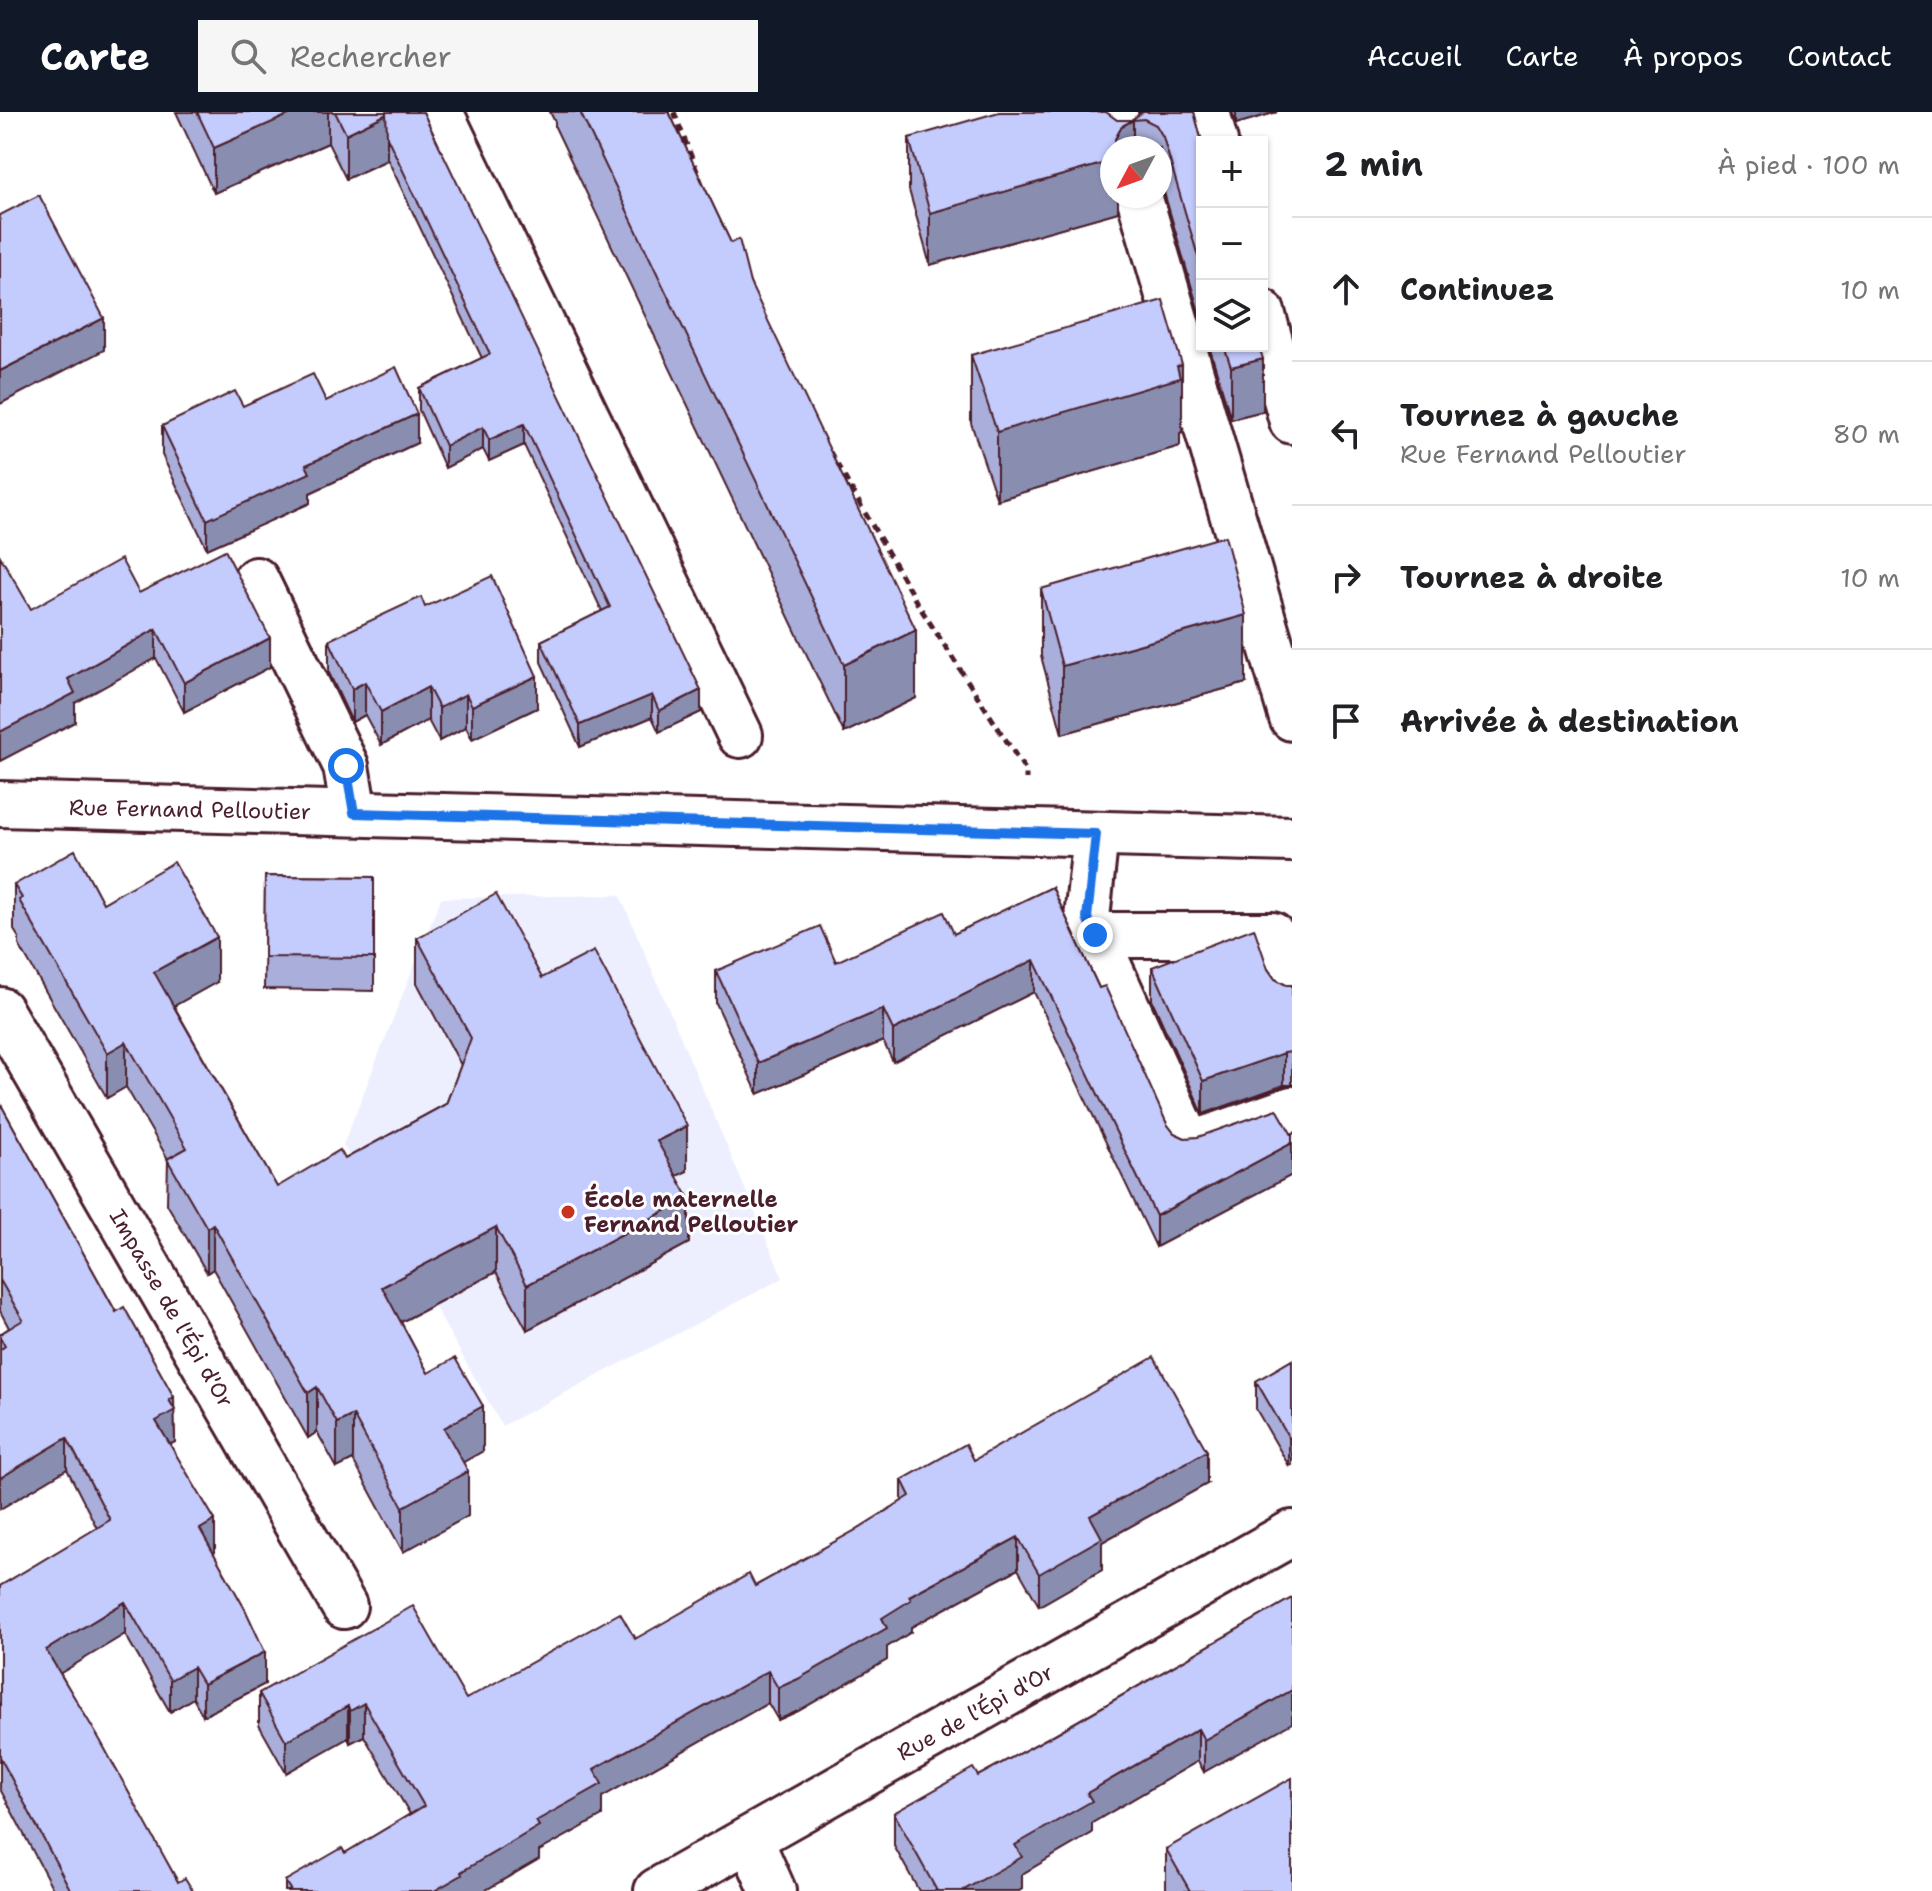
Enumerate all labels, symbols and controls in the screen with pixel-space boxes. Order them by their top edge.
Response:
search box [198,20,758,92]
text: Carte [40,31,150,82]
icon: search [226,34,270,78]
text: Rechercher [290,36,452,77]
text: Accueil [1367,37,1461,75]
text: Carte [1505,37,1579,75]
text: À propos [1623,37,1743,75]
text: Contact [1787,37,1892,75]
north arrow [1100,136,1172,208]
map controls [1196,136,1268,352]
button: + [1196,136,1268,208]
text: 2 min [1324,141,1423,187]
text: À pied · 100 m [1717,147,1900,182]
button: − [1196,208,1268,280]
icon: ahead [1324,267,1368,311]
text: Continuez [1400,269,1555,310]
text: 10 m [1840,272,1900,307]
button: layers [1196,280,1268,352]
text: Tournez à gauche [1400,395,1679,436]
icon: left [1324,411,1368,455]
text: 80 m [1833,416,1900,451]
text: Rue Fernand Pelloutier [1400,436,1687,471]
icon: right [1324,555,1368,599]
text: Tournez à droite [1400,557,1663,598]
text: 10 m [1840,560,1900,595]
icon: arrive [1324,699,1368,743]
text: Arrivée à destination [1400,701,1739,742]
route start [328,748,364,784]
street label: Rue Fernand Pelloutier [69,793,311,826]
route end [1077,917,1113,953]
place label: École maternelle Fernand Pelloutier [584,1183,798,1239]
marker: École maternelle Fernand Pelloutier [559,1203,577,1221]
street label: Impasse de l'Épi d'Or [103,1204,240,1413]
street label: Rue de l'Épi d'Or [892,1657,1059,1767]

